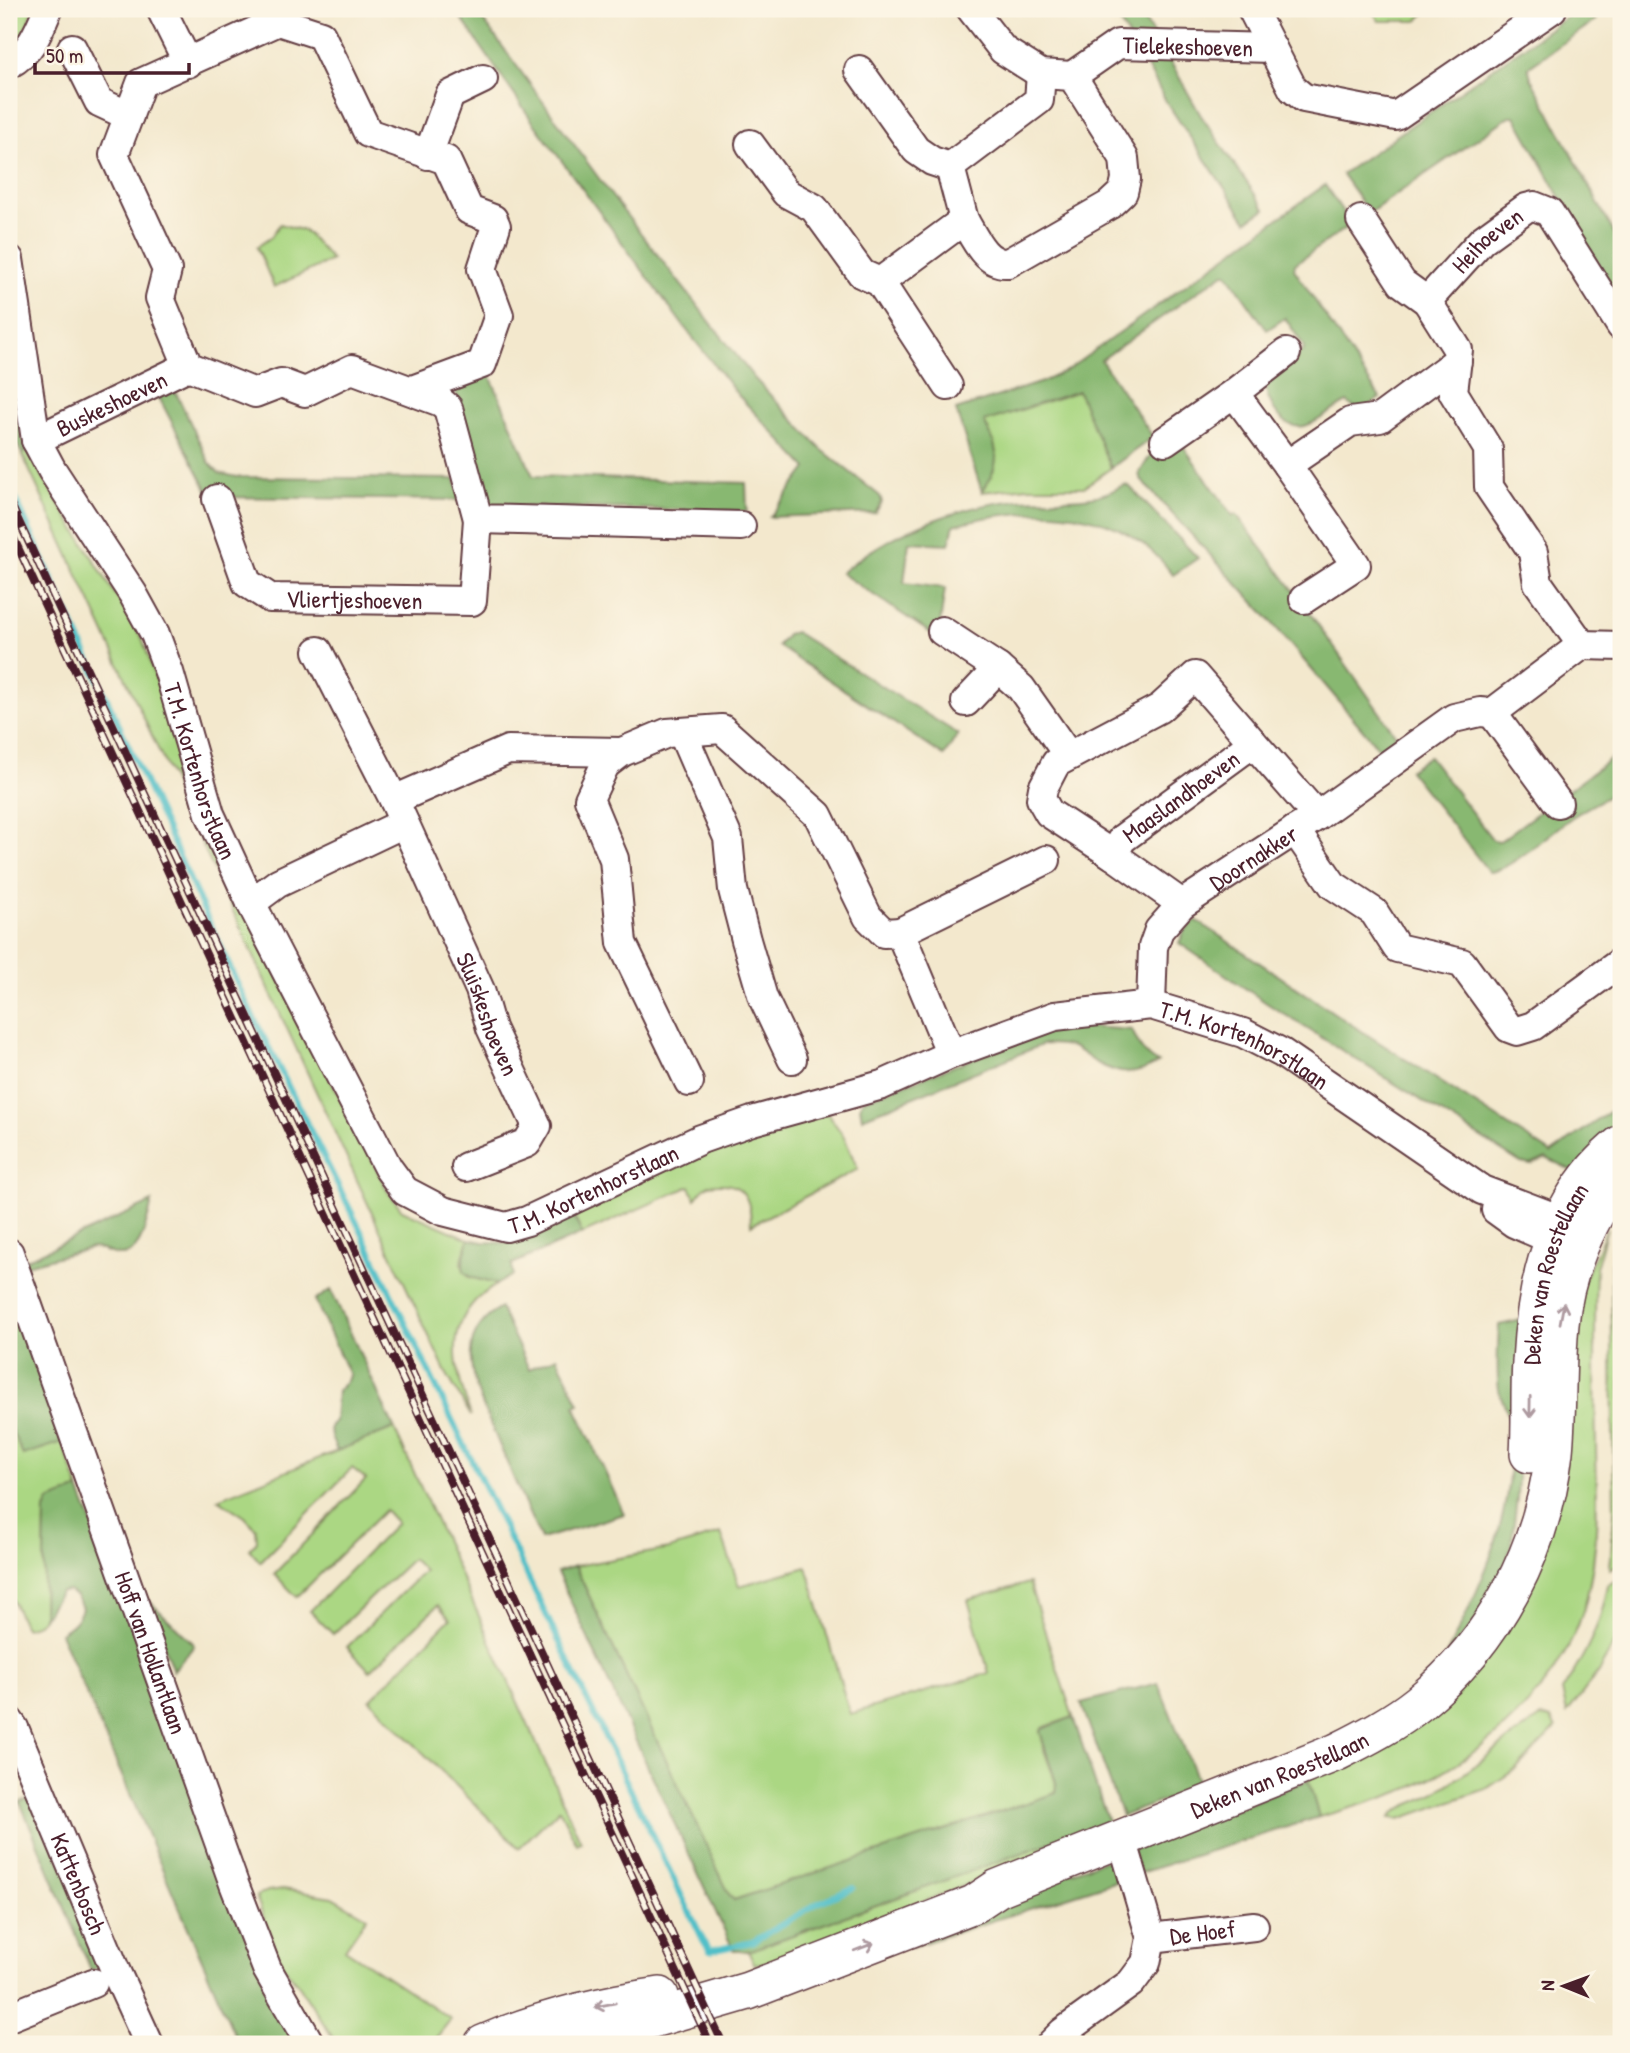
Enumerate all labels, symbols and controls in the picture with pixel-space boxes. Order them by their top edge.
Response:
street label: Tielekeshoeven [1122,28,1253,64]
scale bar [35,32,189,76]
text: 50 m [46,41,83,70]
street label: Heihoeven [1444,200,1529,280]
street label: Buskeshoeven [51,363,172,444]
street label: Vliertjeshoeven [286,582,423,616]
street label: T.M. Kortenhorstlaan [157,679,245,864]
street label: Maaslandhoeven [1116,742,1246,850]
street label: Doornakker [1203,817,1304,898]
street label: Sluiskeshoeven [449,947,527,1081]
street label: T.M. Kortenhorstlaan [1156,993,1336,1097]
street label: T.M. Kortenhorstlaan [504,1136,683,1242]
street label: Deken van Roestellaan [1515,1176,1595,1366]
one-way arrow [1556,1302,1570,1325]
one-way arrow [1523,1395,1537,1418]
street label: Hoff van Hollantlaan [108,1567,195,1738]
street label: Deken van Roestellaan [1186,1723,1374,1825]
street label: Kattenbosch [44,1828,114,1939]
street label: De Hoef [1168,1912,1237,1952]
one-way arrow [853,1940,875,1952]
north arrow [1528,1952,1598,2022]
text: N [1534,1980,1560,1991]
one-way arrow [594,1998,617,2012]

